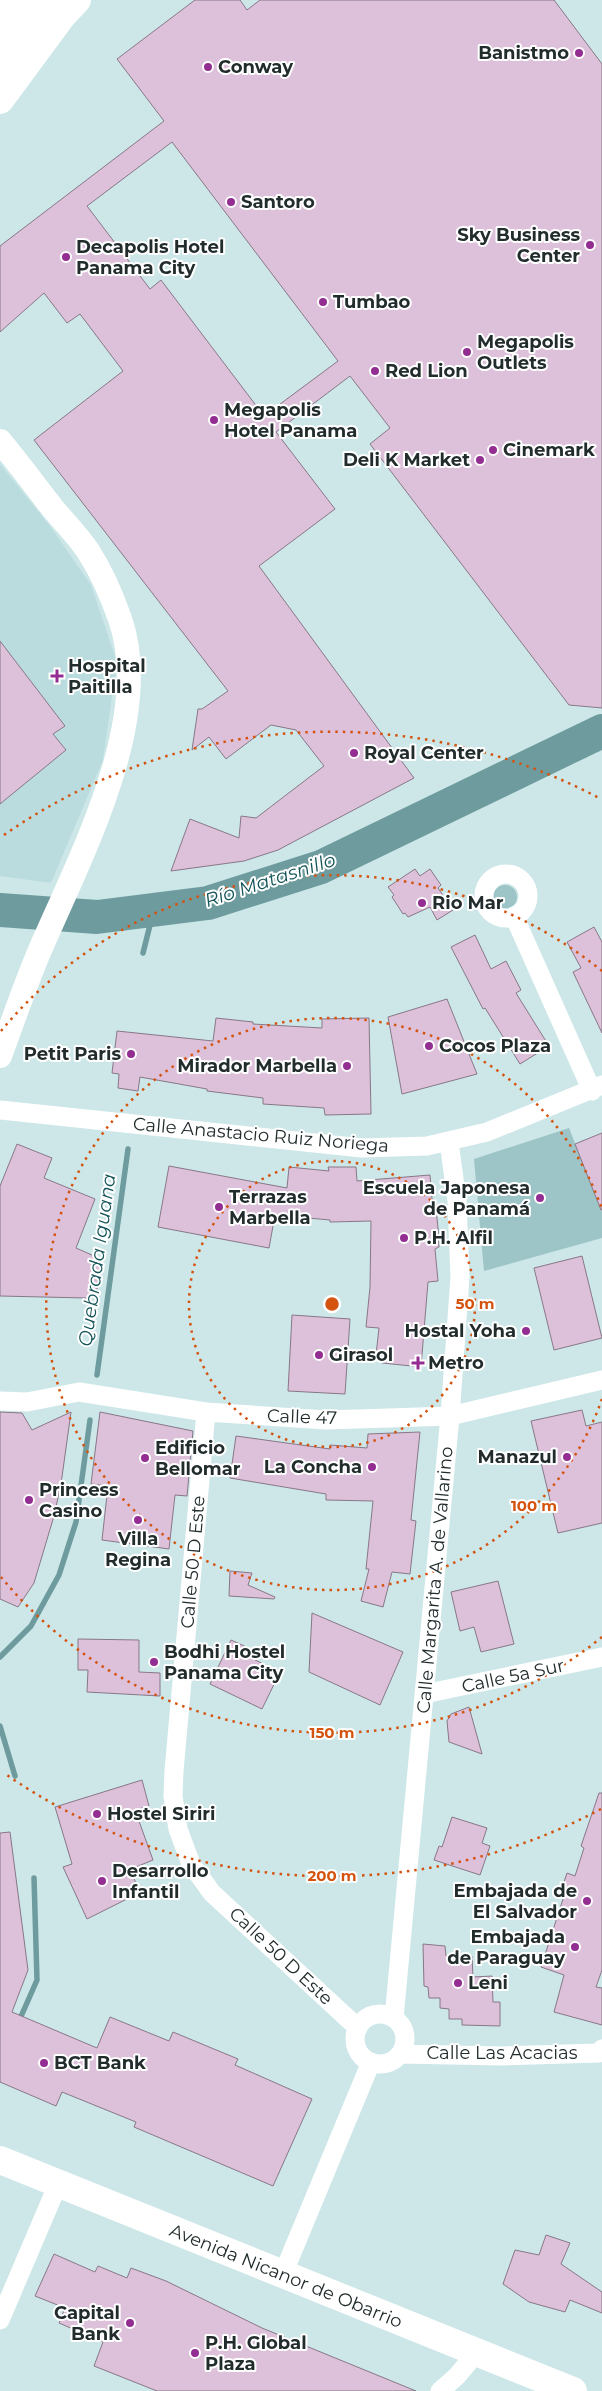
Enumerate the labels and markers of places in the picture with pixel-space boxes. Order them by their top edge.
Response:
place label: Banistmo [478,42,569,64]
marker: Banistmo [573,47,585,59]
place label: Conway [218,56,293,78]
marker: Conway [202,61,214,73]
place label: Santoro [241,191,315,213]
marker: Santoro [225,196,237,208]
place label: Sky Business Center [457,224,580,267]
place label: Decapolis Hotel Panama City [76,236,224,279]
marker: Sky Business Center [584,239,596,251]
marker: Decapolis Hotel Panama City [60,251,72,263]
place label: Tumbao [333,291,411,313]
marker: Tumbao [317,296,329,308]
place label: Megapolis Outlets [477,331,574,374]
marker: Megapolis Outlets [461,346,473,358]
place label: Red Lion [385,360,468,382]
marker: Red Lion [369,365,381,377]
place label: Megapolis Hotel Panama [224,399,357,442]
marker: Megapolis Hotel Panama [208,414,220,426]
place label: Cinemark [503,439,595,461]
marker: Cinemark [487,444,499,456]
place label: Deli K Market [343,449,470,471]
marker: Deli K Market [474,454,486,466]
place label: Hospital Paitilla [68,655,146,698]
marker: Hospital Paitilla [50,669,64,683]
place label: Royal Center [364,742,484,764]
marker: Royal Center [348,747,360,759]
place label: Rio Mar [432,892,504,914]
marker: Rio Mar [416,897,428,909]
place label: Cocos Plaza [439,1035,551,1057]
marker: Cocos Plaza [423,1040,435,1052]
place label: Petit Paris [24,1043,121,1065]
marker: Petit Paris [125,1048,137,1060]
place label: Mirador Marbella [177,1055,337,1077]
marker: Mirador Marbella [341,1060,353,1072]
place label: Escuela Japonesa de Panamá [363,1177,530,1220]
place label: Terrazas Marbella [229,1186,311,1229]
marker: Escuela Japonesa de Panamá [534,1192,546,1204]
marker: Terrazas Marbella [213,1201,225,1213]
place label: P.H. Alfil [414,1227,493,1249]
marker: P.H. Alfil [398,1232,410,1244]
centre of rings [323,1295,341,1313]
place label: Hostal Yoha [405,1320,516,1342]
marker: Hostal Yoha [520,1325,532,1337]
place label: Girasol [329,1344,393,1366]
marker: Girasol [313,1349,325,1361]
place label: Metro [428,1352,484,1374]
marker: Metro [412,1357,424,1369]
place label: Edificio Bellomar [155,1437,241,1480]
place label: Manazul [478,1446,557,1468]
marker: Manazul [561,1451,573,1463]
marker: Edificio Bellomar [139,1452,151,1464]
place label: La Concha [264,1456,362,1478]
marker: La Concha [366,1461,378,1473]
place label: Princess Casino [39,1479,119,1522]
marker: Princess Casino [23,1494,35,1506]
marker: Villa Regina [132,1514,144,1526]
place label: Villa Regina [105,1528,171,1571]
place label: Bodhi Hostel Panama City [164,1641,285,1684]
marker: Bodhi Hostel Panama City [148,1656,160,1668]
place label: Hostel Siriri [107,1803,215,1825]
marker: Hostel Siriri [91,1808,103,1820]
place label: Desarrollo Infantil [112,1860,209,1903]
marker: Desarrollo Infantil [96,1875,108,1887]
place label: Embajada de El Salvador [454,1880,577,1923]
marker: Embajada de El Salvador [581,1895,593,1907]
place label: Embajada de Paraguay [447,1926,565,1969]
marker: Embajada de Paraguay [569,1941,581,1953]
place label: Leni [468,1972,508,1994]
marker: Leni [452,1977,464,1989]
place label: BCT Bank [54,2052,146,2074]
marker: BCT Bank [38,2057,50,2069]
place label: Capital Bank [54,2302,120,2345]
marker: Capital Bank [124,2317,136,2329]
place label: P.H. Global Plaza [205,2332,307,2375]
marker: P.H. Global Plaza [189,2347,201,2359]

